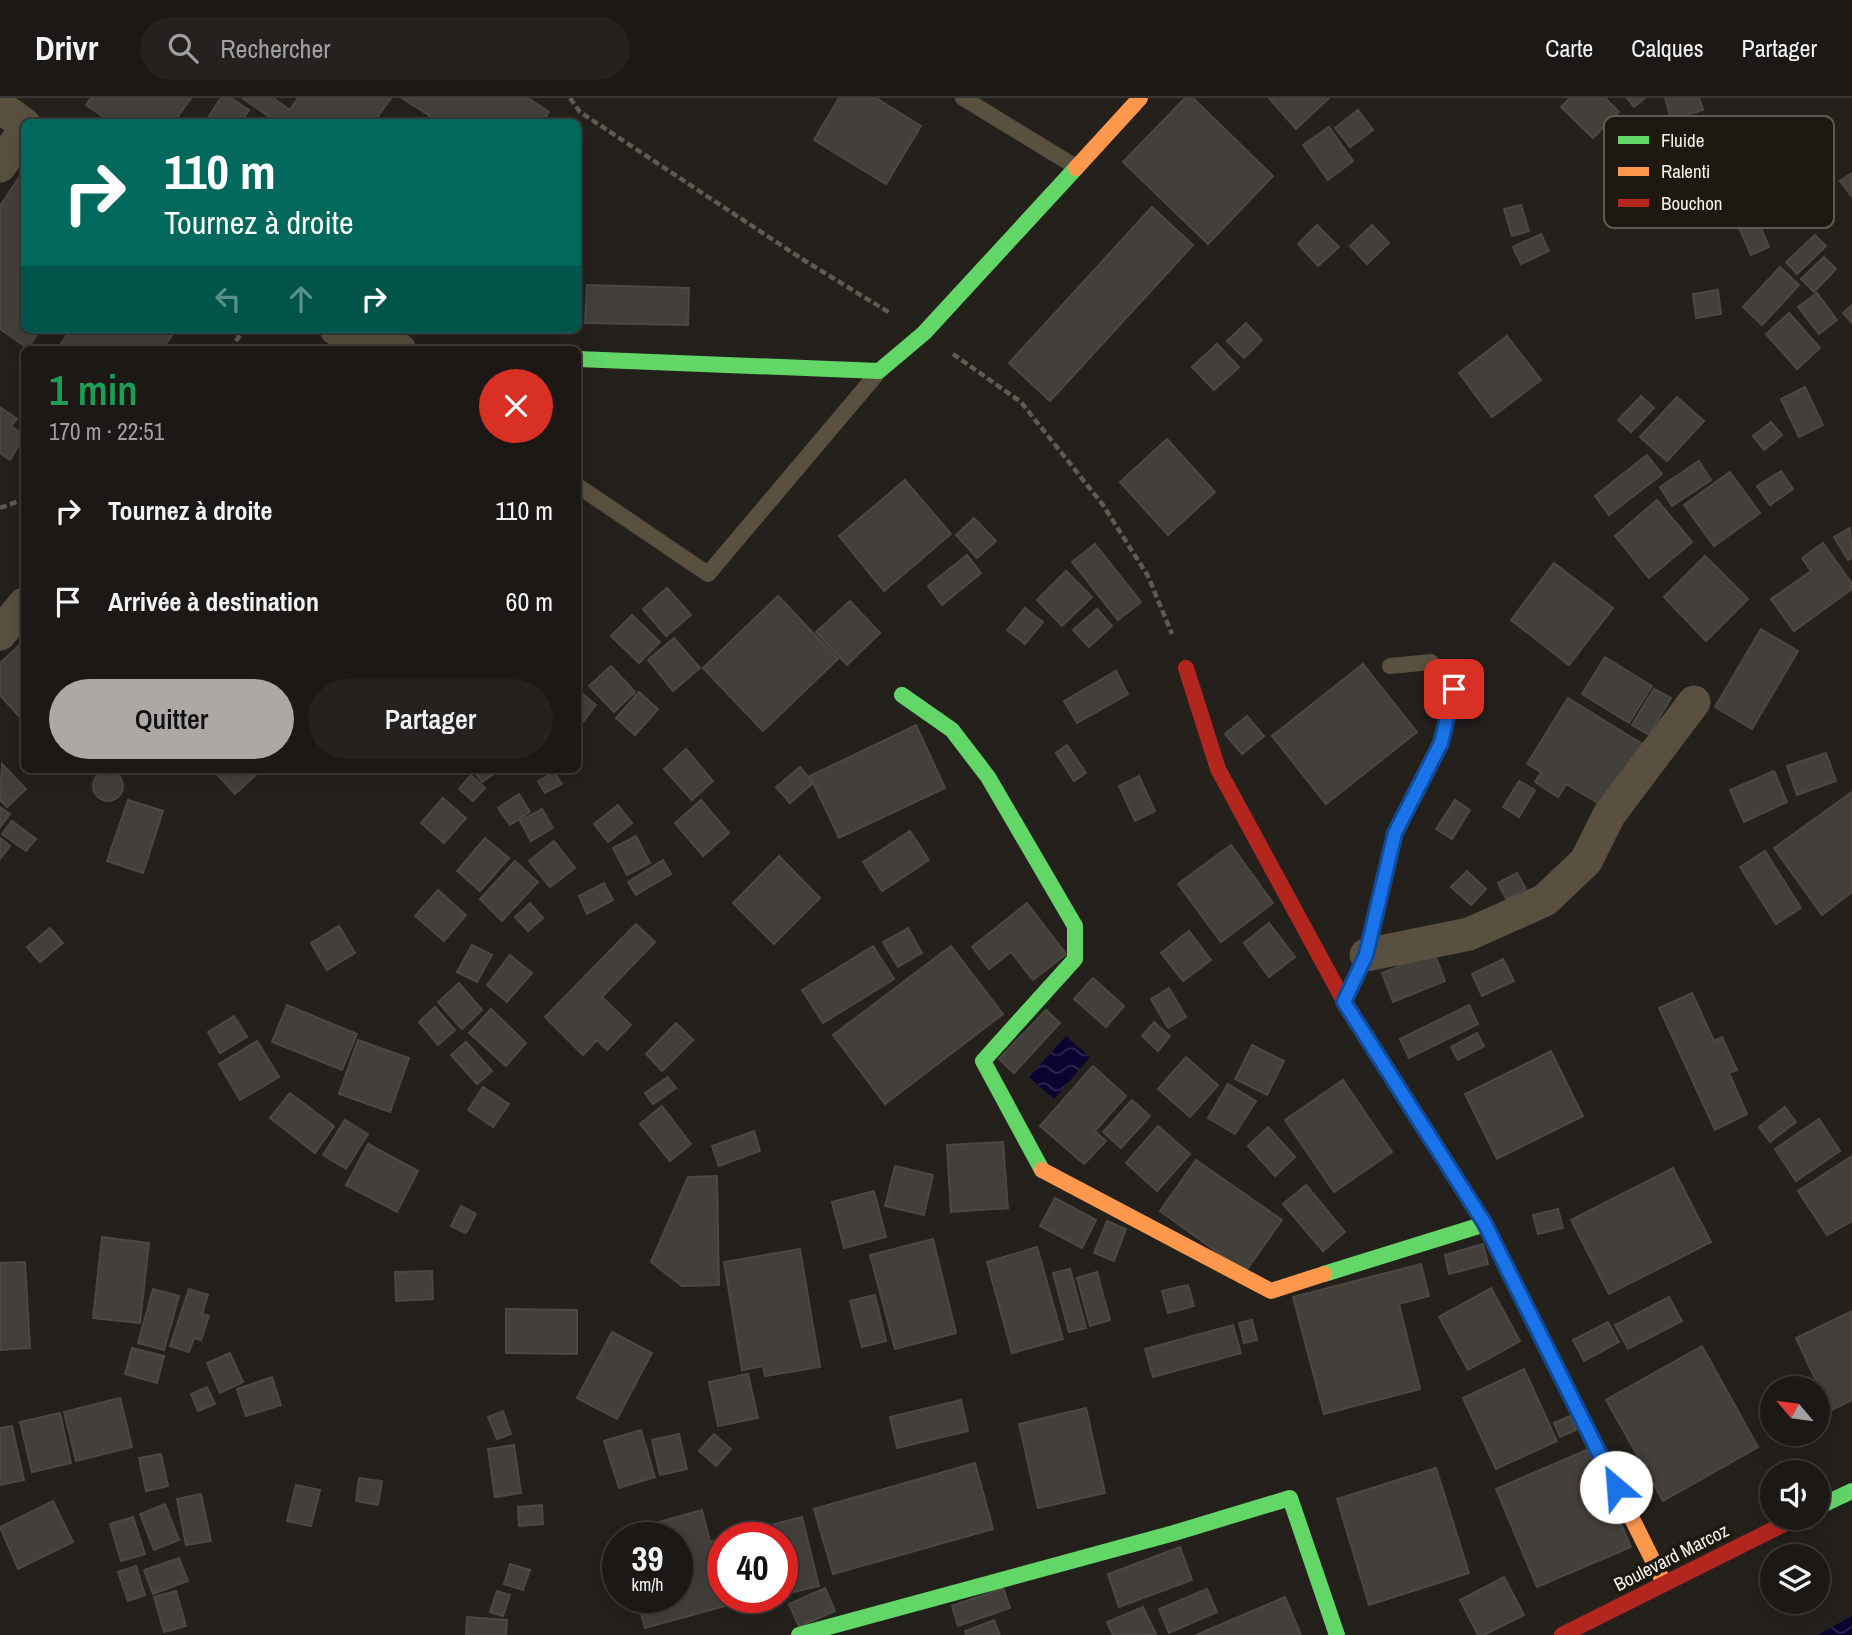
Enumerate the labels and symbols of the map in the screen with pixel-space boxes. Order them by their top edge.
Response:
legend [1604,116,1834,228]
text: Fluide [1661,127,1704,153]
text: Ralenti [1661,158,1710,184]
text: Bouchon [1661,190,1723,216]
pin [1424,659,1484,719]
north arrow [1760,1376,1830,1446]
position arrow [1579,1450,1653,1524]
street label: Boulevard Marcoz [1609,1517,1733,1597]
speed limit sign: 40 [707,1522,798,1613]

